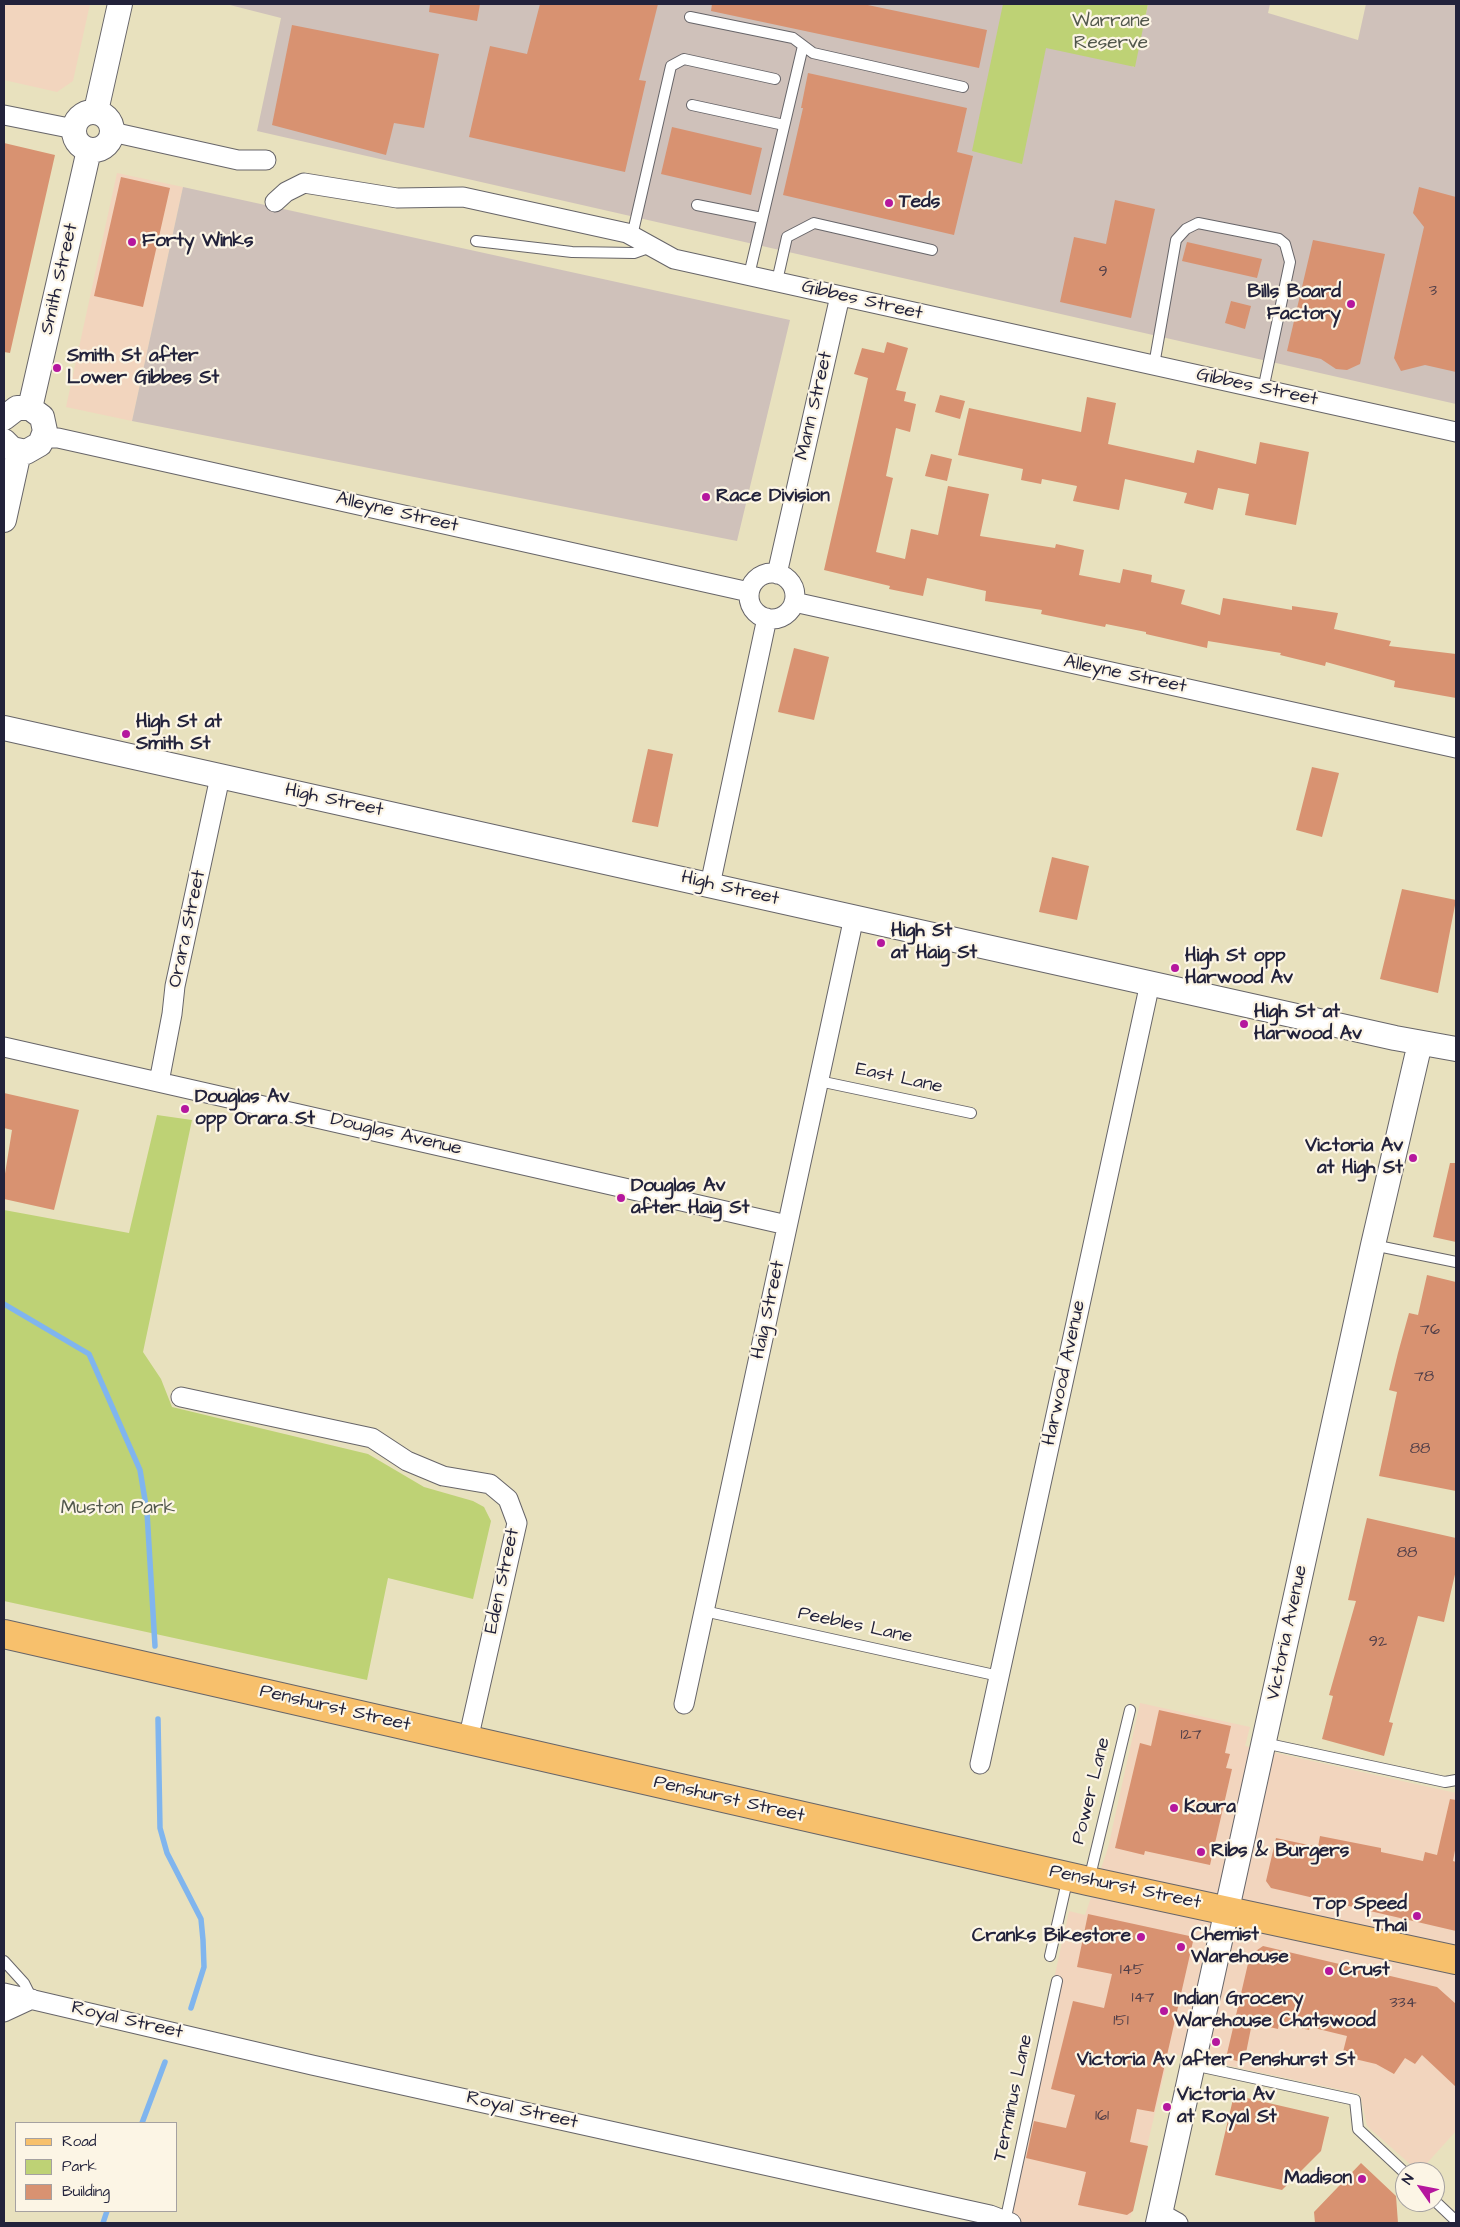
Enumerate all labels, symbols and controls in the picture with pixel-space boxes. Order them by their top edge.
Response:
park label: Warrane Reserve [1072,11,1150,55]
place label: Teds [899,192,940,214]
marker: Teds [883,197,895,209]
street label: Smith Street [36,221,84,337]
place label: Forty Winks [142,231,253,253]
marker: Forty Winks [126,236,138,248]
house number: 9 [1098,263,1108,283]
street label: Gibbes Street [799,276,925,326]
place label: Bills Board Factory [1247,282,1341,326]
house number: 3 [1429,282,1437,302]
marker: Bills Board Factory [1345,298,1357,310]
place label: Smith St after Lower Gibbes St [67,346,219,390]
street label: Mann Street [791,350,839,462]
marker: Smith St after Lower Gibbes St [51,362,63,374]
street label: Gibbes Street [1194,364,1320,412]
place label: Race Division [716,486,830,508]
street label: Alleyne Street [334,488,460,538]
marker: Race Division [700,491,712,503]
street label: Alleyne Street [1062,651,1188,699]
place label: High St at Smith St [136,712,222,756]
marker: High St at Smith St [120,728,132,740]
street label: High Street [283,779,385,823]
street label: High Street [679,867,781,911]
street label: Orara Street [164,868,212,990]
place label: High St at Haig St [891,921,977,965]
marker: High St at Haig St [875,937,887,949]
place label: High St opp Harwood Av [1185,946,1293,990]
marker: High St opp Harwood Av [1169,962,1181,974]
place label: High St at Harwood Av [1254,1002,1362,1046]
marker: High St at Harwood Av [1238,1018,1250,1030]
street label: East Lane [853,1059,945,1099]
place label: Douglas Av opp Orara St [195,1087,315,1131]
marker: Douglas Av opp Orara St [179,1103,191,1115]
street label: Douglas Avenue [328,1109,464,1161]
place label: Victoria Av at High St [1305,1136,1403,1180]
marker: Victoria Av at High St [1407,1152,1419,1164]
place label: Douglas Av after Haig St [631,1176,749,1220]
marker: Douglas Av after Haig St [615,1192,627,1204]
street label: Haig Street [747,1259,791,1361]
street label: Harwood Avenue [1039,1299,1091,1447]
house number: 76 [1420,1321,1440,1341]
house number: 78 [1414,1368,1434,1388]
house number: 88 [1410,1440,1430,1460]
park label: Muston Park [61,1498,175,1520]
street label: Eden Street [481,1526,525,1636]
house number: 88 [1397,1544,1417,1564]
street label: Victoria Avenue [1263,1563,1313,1703]
street label: Peebles Lane [796,1603,914,1649]
house number: 92 [1369,1633,1387,1653]
street label: Penshurst Street [257,1681,413,1737]
house number: 127 [1180,1726,1202,1746]
street label: Power Lane [1068,1735,1116,1847]
street label: Penshurst Street [651,1772,807,1828]
place label: Koura [1184,1797,1236,1819]
marker: Koura [1168,1802,1180,1814]
place label: Ribs & Burgers [1211,1841,1349,1863]
marker: Ribs & Burgers [1195,1846,1207,1858]
street label: Penshurst Street [1047,1861,1203,1915]
place label: Top Speed Thai [1313,1894,1407,1938]
marker: Top Speed Thai [1411,1910,1423,1922]
place label: Chemist Warehouse [1191,1925,1289,1969]
place label: Cranks Bikestore [972,1926,1131,1948]
marker: Cranks Bikestore [1135,1931,1147,1943]
marker: Chemist Warehouse [1175,1941,1187,1953]
place label: Crust [1339,1960,1390,1982]
house number: 145 [1120,1961,1144,1981]
marker: Crust [1323,1965,1335,1977]
house number: 147 [1132,1989,1154,2009]
place label: Indian Grocery Warehouse Chatswood [1174,1989,1376,2033]
house number: 334 [1389,1994,1417,2014]
street label: Royal Street [69,1997,185,2045]
marker: Indian Grocery Warehouse Chatswood [1158,2005,1170,2017]
house number: 151 [1113,2012,1129,2032]
street label: Terminus Lane [989,2032,1039,2164]
marker: Victoria Av after Penshurst St [1210,2036,1222,2048]
place label: Victoria Av after Penshurst St [1077,2050,1355,2072]
place label: Victoria Av at Royal St [1177,2085,1277,2129]
street label: Royal Street [464,2087,580,2135]
marker: Victoria Av at Royal St [1161,2101,1173,2113]
house number: 161 [1095,2107,1109,2127]
legend [15,2122,178,2212]
text: Road [62,2131,96,2152]
text: Park [62,2156,97,2177]
north arrow [1395,2162,1445,2212]
place label: Madison [1284,2168,1352,2190]
text: N [1397,2170,1419,2189]
marker: Madison [1356,2173,1368,2185]
text: Building [62,2181,110,2202]

